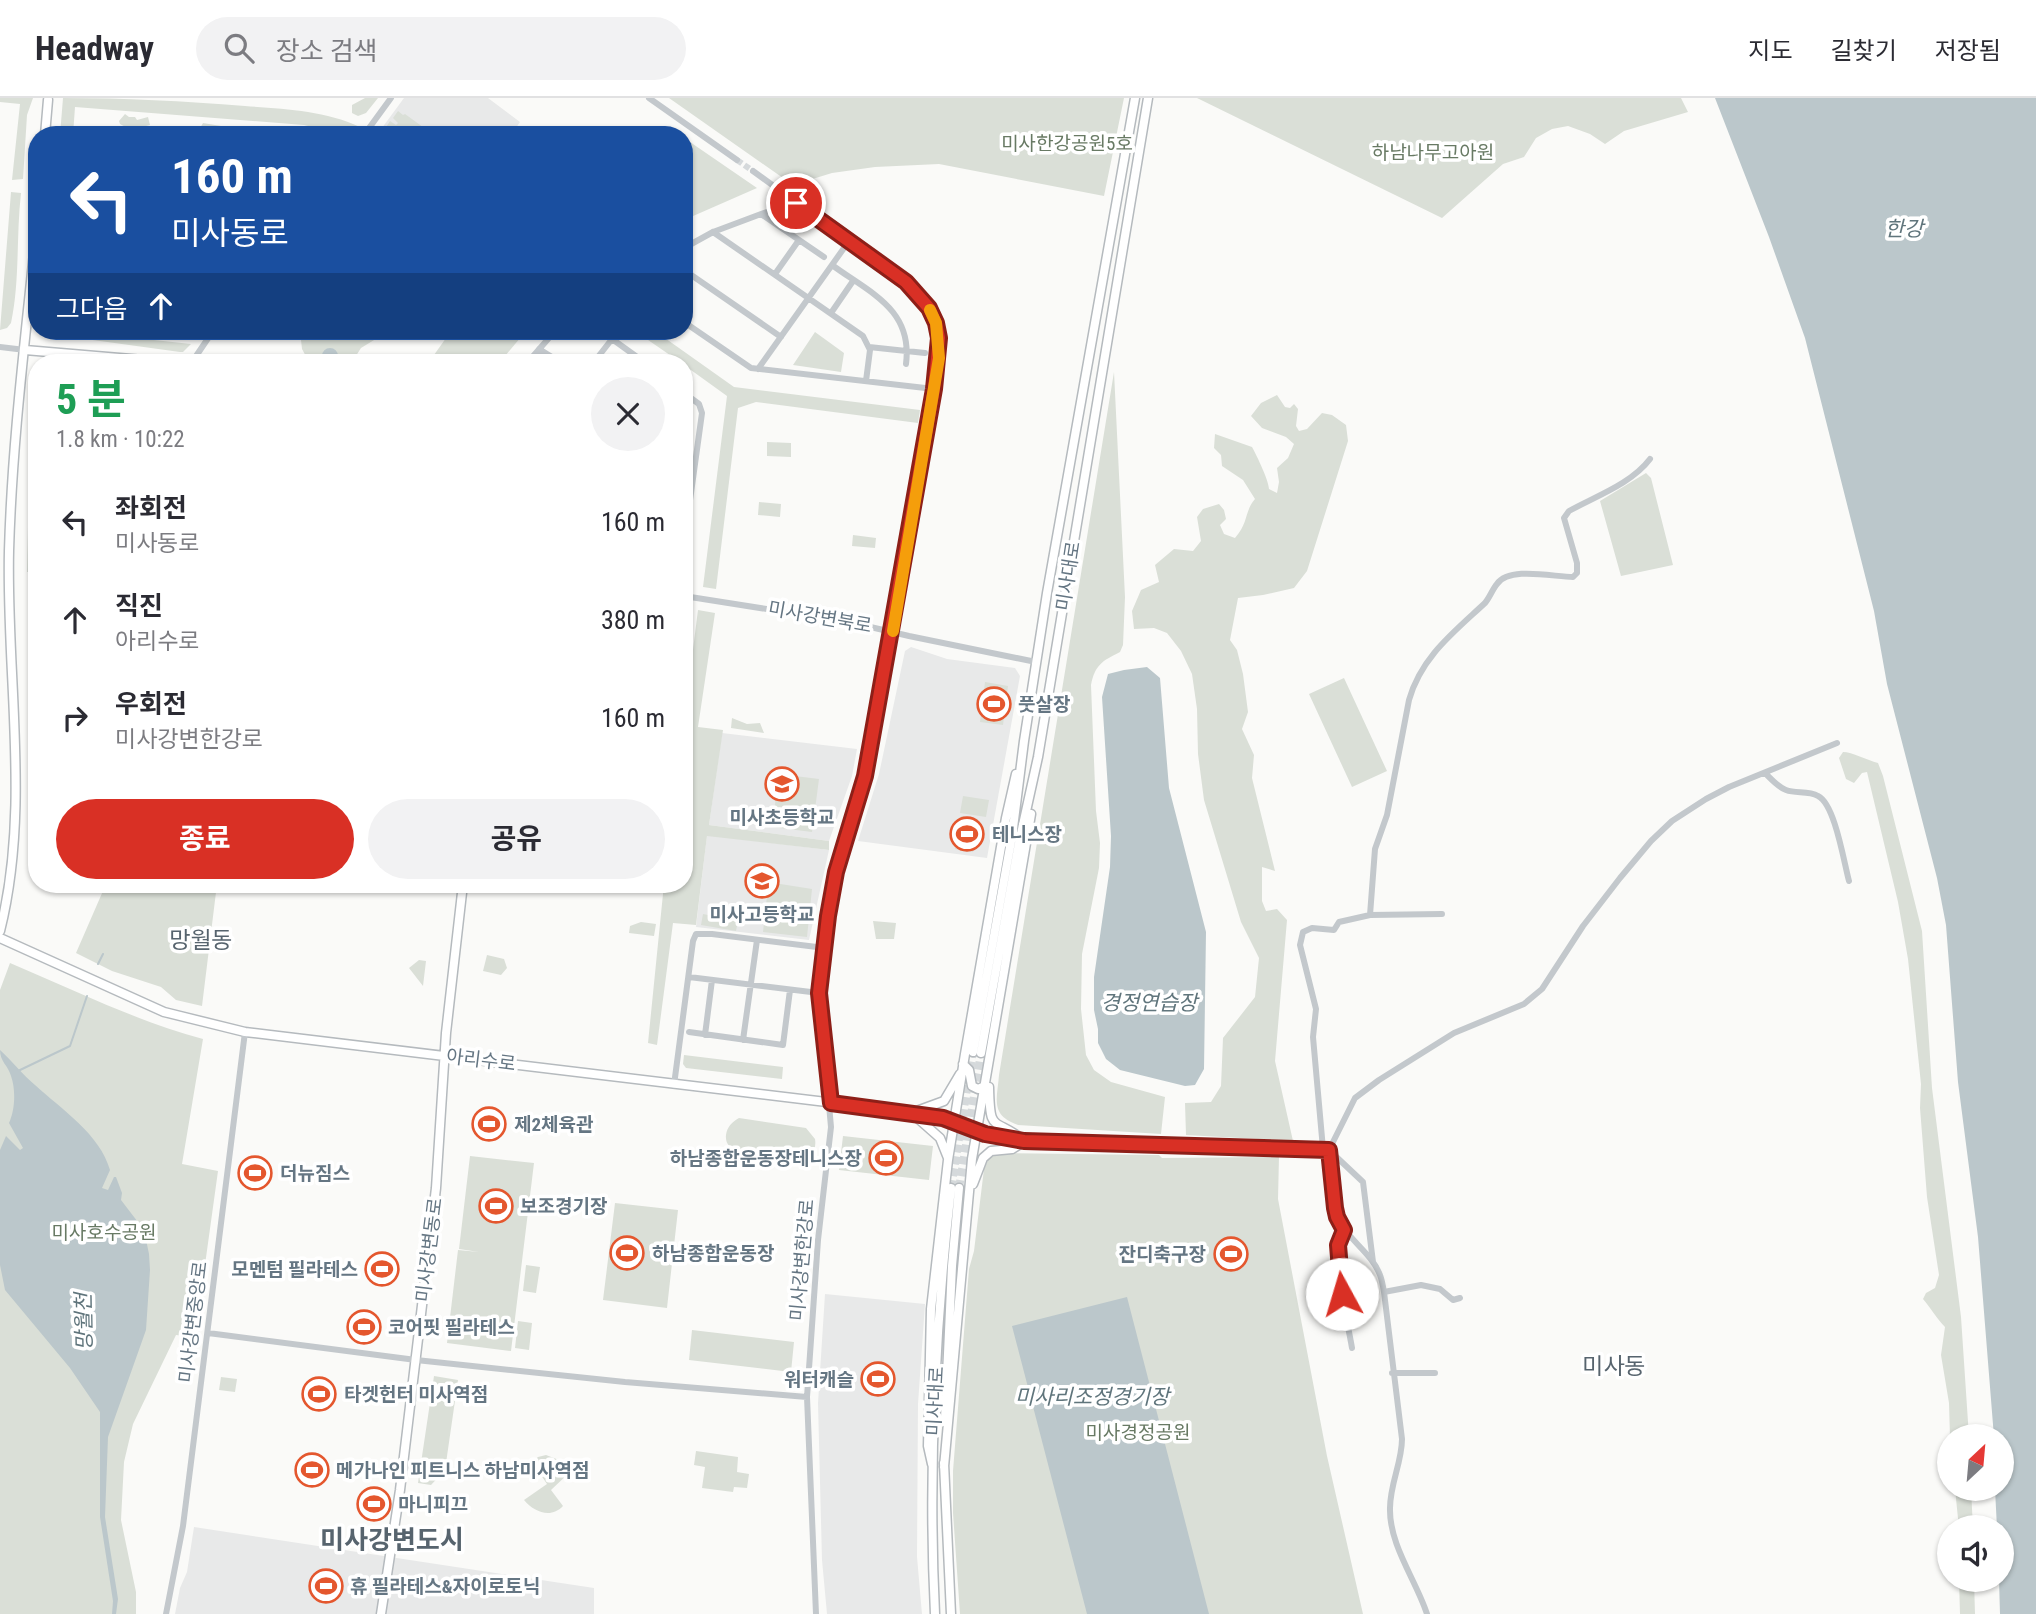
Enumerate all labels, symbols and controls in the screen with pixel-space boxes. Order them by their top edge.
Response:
search box [196,17,686,80]
text: Headway [35,29,154,68]
icon: search [220,29,258,67]
text: 장소 검색 [276,36,378,66]
text: 지도 [1748,37,1793,65]
text: 길찾기 [1831,37,1897,65]
text: 저장됨 [1935,37,2001,65]
park label: 미사한강공원5호 [1001,132,1133,155]
park label: 하남나무고아원 [1372,141,1494,164]
text: 160 m [171,148,293,205]
icon: left [56,154,147,245]
pin [766,173,826,233]
icon: arrive [777,184,815,222]
text: 미사동로 [171,214,289,252]
water label: 한강 [1885,217,1926,241]
icon: ahead [142,287,180,325]
text: 그다음 [56,294,128,324]
text: 5 분 [56,375,126,424]
button: close [591,377,665,451]
text: 1.8 km · 10:22 [56,426,185,453]
text: 좌회전 [115,493,187,523]
icon: left [56,503,94,541]
text: 160 m [601,507,665,537]
text: 미사동로 [115,530,200,557]
street label: 미사대로 [1051,540,1085,612]
text: 직진 [115,591,163,621]
street label: 미사강변북로 [766,597,874,637]
icon: ahead [56,601,94,639]
text: 380 m [601,605,665,635]
text: 아리수로 [115,628,200,655]
sports icon: 풋살장 [975,685,1013,723]
text: 우회전 [115,689,187,719]
place label: 풋살장 [1018,693,1070,716]
icon: right [56,699,94,737]
text: 160 m [601,703,665,733]
text: 미사강변한강로 [115,726,263,753]
school or university icon: 미사초등학교 [763,765,801,803]
button: 종료 [56,799,354,879]
button: 공유 [368,799,665,879]
place label: 미사초등학교 [730,806,834,829]
sports icon: 테니스장 [948,815,986,853]
place label: 테니스장 [992,823,1062,846]
school or university icon: 미사고등학교 [743,862,781,900]
place label: 미사고등학교 [710,903,814,926]
district label: 망월동 [169,927,233,954]
water label: 경정연습장 [1101,991,1200,1015]
street label: 아리수로 [445,1044,517,1076]
sports icon: 제2체육관 [470,1105,508,1143]
place label: 제2체육관 [514,1113,594,1136]
sports icon: 하남종합운동장테니스장 [867,1139,905,1177]
place label: 하남종합운동장테니스장 [670,1147,862,1170]
sports icon: 더뉴짐스 [236,1154,274,1192]
place label: 더뉴짐스 [280,1162,350,1185]
sports icon: 보조경기장 [477,1187,515,1225]
place label: 보조경기장 [520,1195,607,1218]
street label: 미사강변동로 [411,1197,447,1303]
street label: 미사강변한강로 [785,1198,819,1322]
park label: 미사호수공원 [52,1221,156,1244]
sports icon: 하남종합운동장 [608,1234,646,1272]
sports icon: 잔디축구장 [1212,1235,1250,1273]
place label: 하남종합운동장 [652,1242,774,1265]
place label: 잔디축구장 [1119,1243,1206,1266]
sports icon: 모멘텀 필라테스 [363,1250,401,1288]
position arrow [1305,1257,1379,1331]
place label: 모멘텀 필라테스 [231,1258,358,1281]
street label: 미사강변중앙로 [174,1260,212,1384]
water label: 망월천 [71,1290,97,1351]
sports icon: 코어핏 필라테스 [345,1308,383,1346]
place label: 코어핏 필라테스 [388,1316,515,1339]
district label: 미사동 [1582,1353,1646,1380]
sports icon: 워터캐슬 [859,1360,897,1398]
street label: 미사대로 [922,1365,948,1437]
place label: 워터캐슬 [784,1368,854,1391]
sports icon: 타겟헌터 미사역점 [300,1375,338,1413]
place label: 타겟헌터 미사역점 [344,1383,488,1406]
water label: 미사리조정경기장 [1015,1385,1172,1409]
park label: 미사경정공원 [1086,1421,1190,1444]
north arrow [1937,1424,2014,1502]
map controls [1937,1424,2014,1592]
sports icon: 메가나인 피트니스 하남미사역점 [293,1451,331,1489]
place label: 메가나인 피트니스 하남미사역점 [336,1459,589,1482]
sports icon: 마니피끄 [355,1485,393,1523]
place label: 마니피끄 [398,1493,468,1516]
button: sound [1937,1515,2014,1592]
district label: 미사강변도시 [320,1525,464,1555]
sports icon: 휴 필라테스&자이로토닉 [307,1567,345,1605]
place label: 휴 필라테스&자이로토닉 [350,1575,540,1598]

